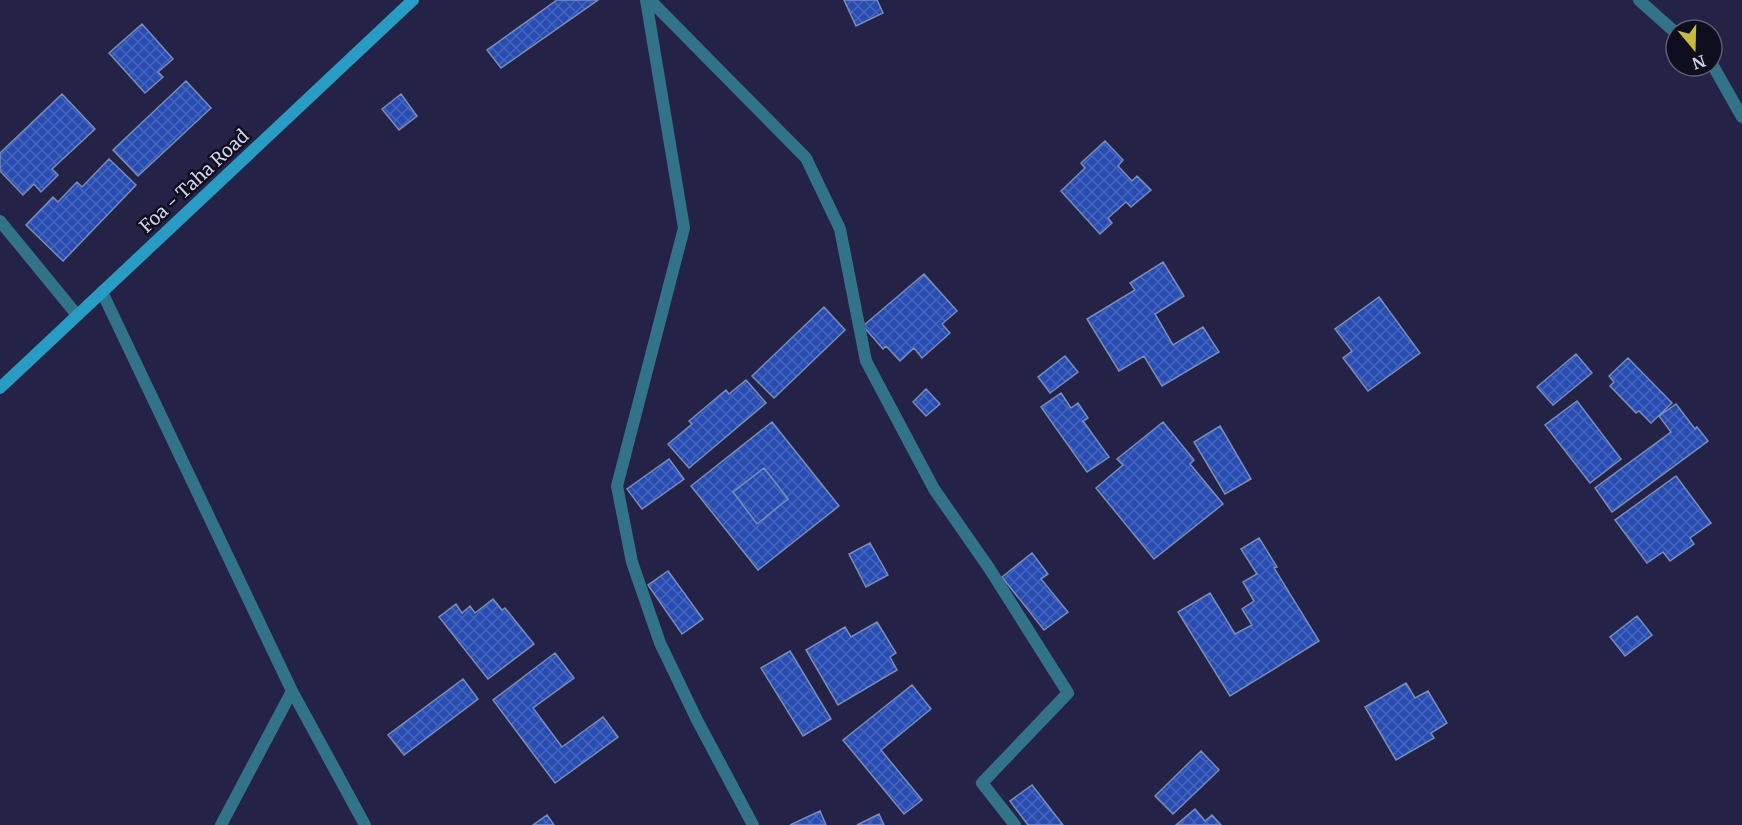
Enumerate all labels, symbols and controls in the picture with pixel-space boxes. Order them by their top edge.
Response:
north arrow [1664,18,1724,78]
text: N [1689,51,1708,74]
street label: Foa - Taha Road [135,124,254,238]

